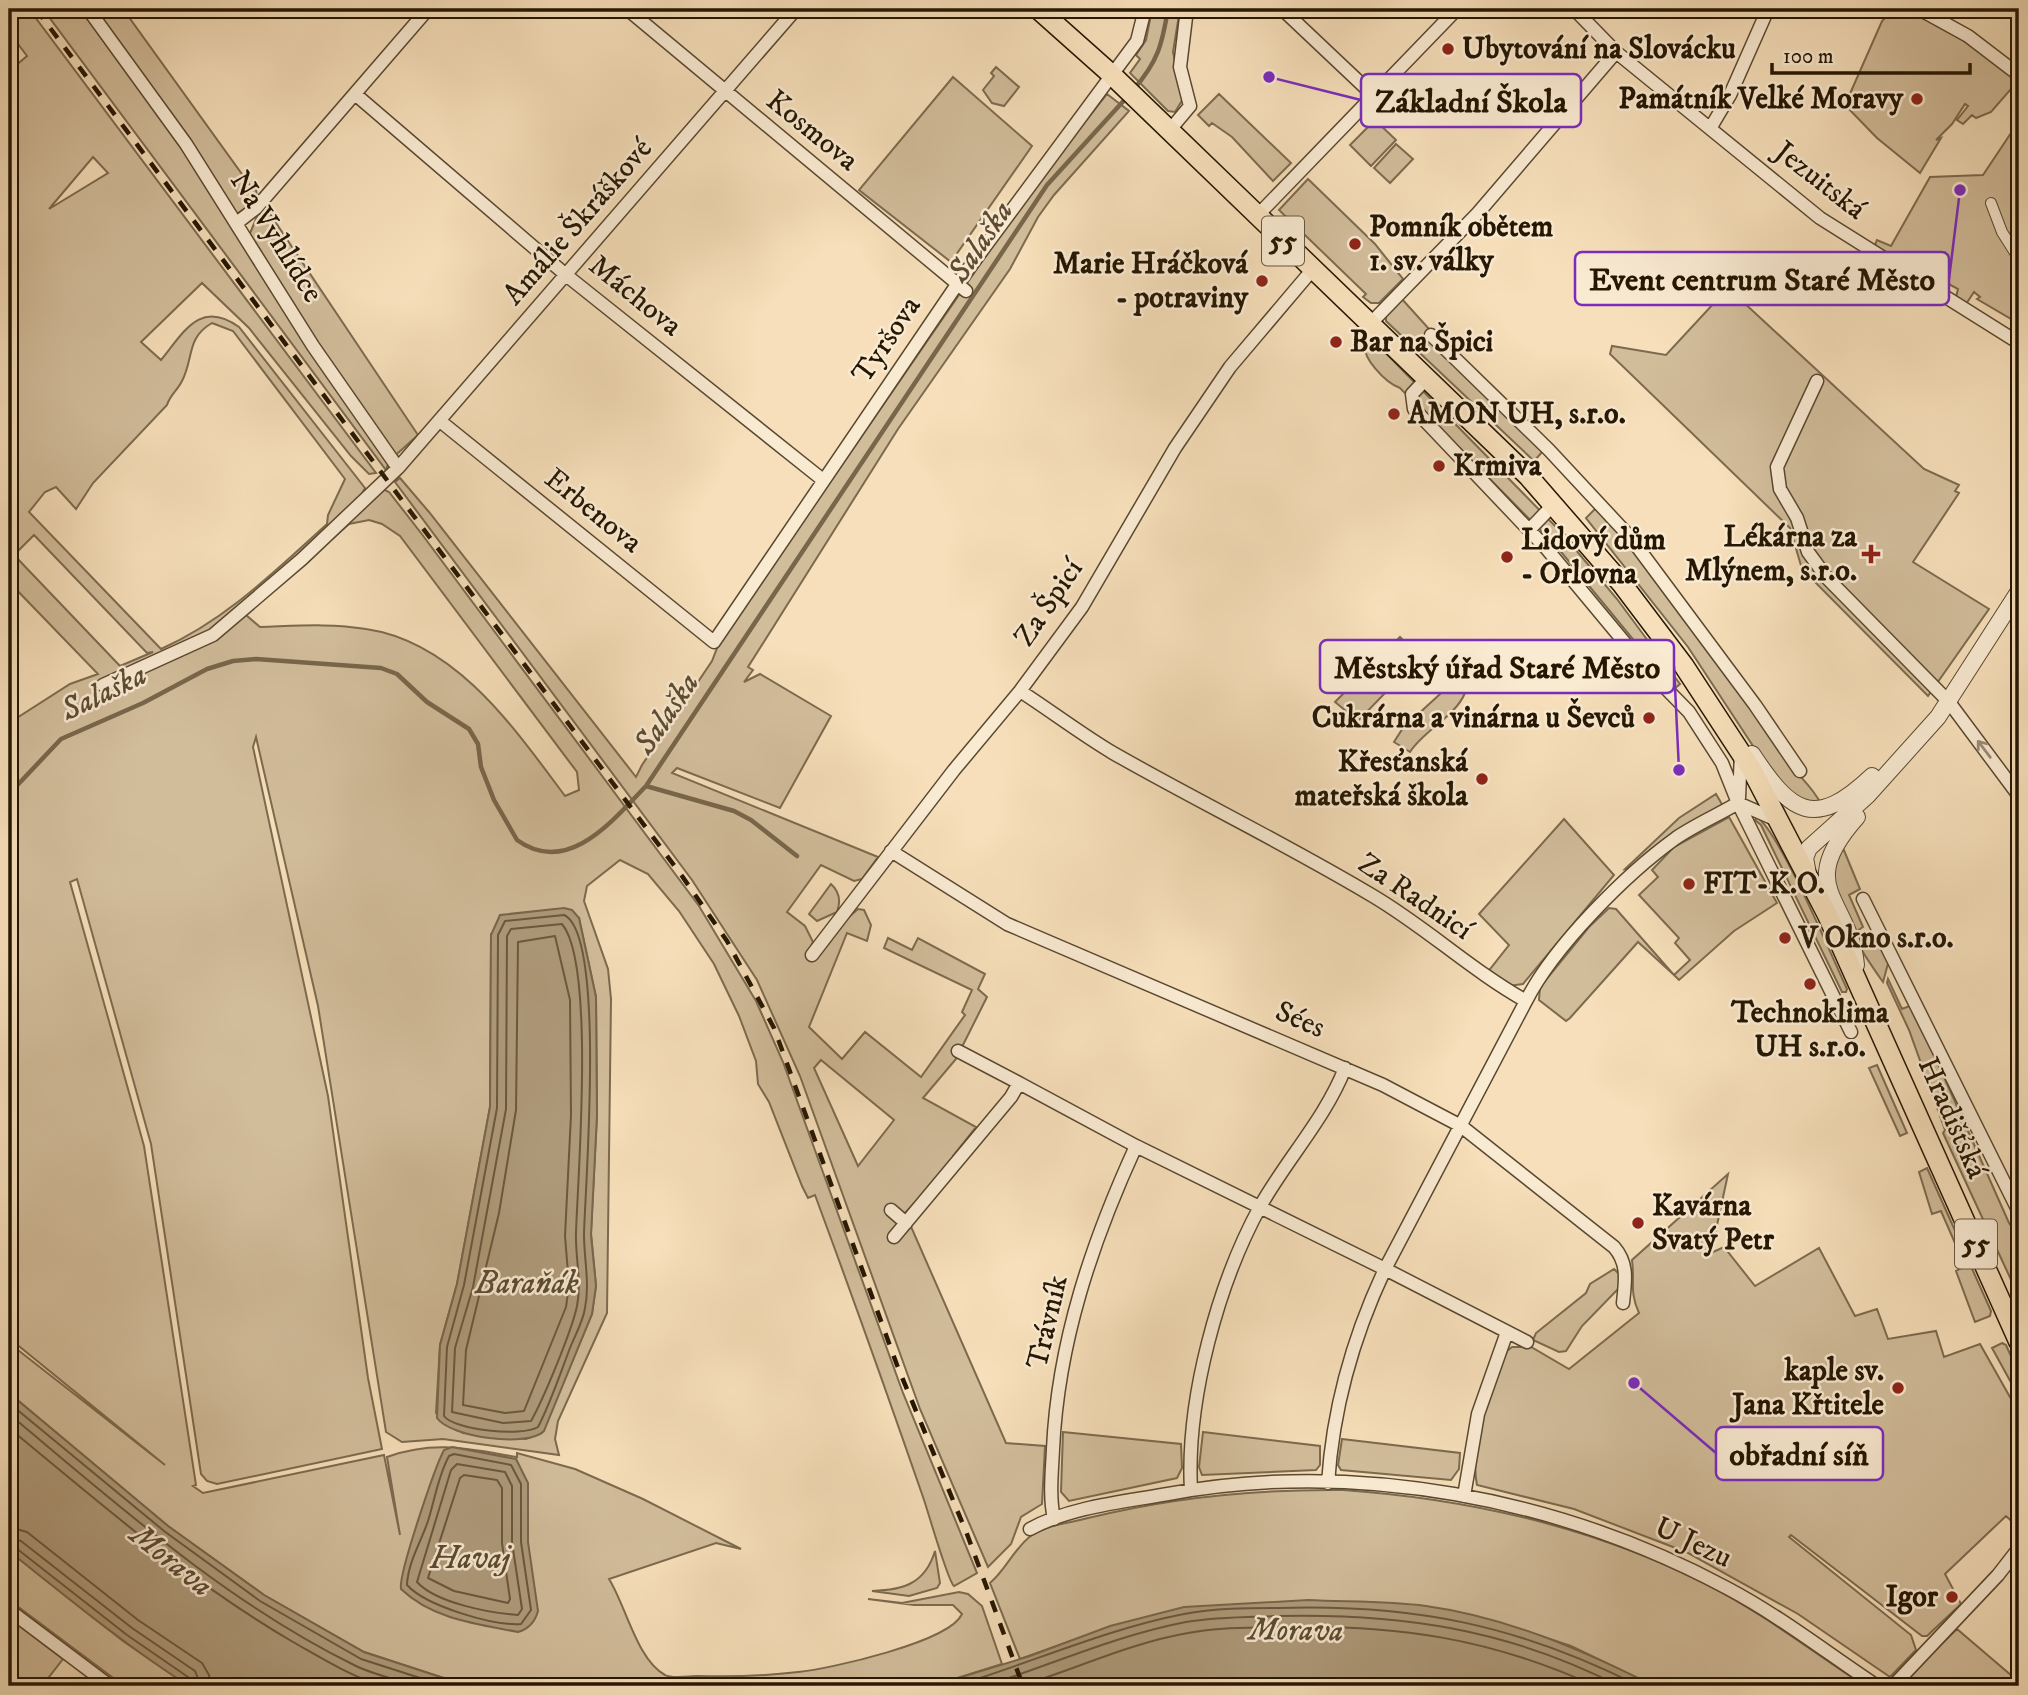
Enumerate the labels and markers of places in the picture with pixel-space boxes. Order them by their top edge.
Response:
place label: Ubytování na Slovácku [1462,31,1736,68]
marker: Ubytování na Slovácku [1440,41,1456,57]
callout: Základní Škola [1361,74,1581,127]
place label: Památník Velké Moravy [1618,81,1904,118]
marker: Památník Velké Moravy [1909,91,1925,107]
place label: Pomník obětem 1. sv. války [1369,209,1554,280]
marker: Pomník obětem 1. sv. války [1347,236,1363,252]
place label: Marie Hráčková - potraviny [1053,246,1249,317]
callout: Event centrum Staré Město [1575,252,1949,305]
marker: Marie Hráčková - potraviny [1254,273,1270,289]
place label: Bar na Špici [1350,321,1494,361]
marker: Bar na Špici [1328,334,1344,350]
place label: AMON UH, s.r.o. [1407,396,1626,433]
marker: AMON UH, s.r.o. [1386,406,1402,422]
place label: Krmiva [1453,448,1543,485]
marker: Krmiva [1431,458,1447,474]
place label: Lékárna za Mlýnem, s.r.o. [1685,519,1858,590]
place label: Lidový dům - Orlovna [1521,522,1666,593]
marker: Lékárna za Mlýnem, s.r.o. [1863,546,1879,562]
marker: Lidový dům - Orlovna [1499,549,1515,565]
callout: Městský úřad Staré Město [1320,640,1674,693]
place label: Cukrárna a vinárna u Ševců [1312,697,1635,737]
marker: Cukrárna a vinárna u Ševců [1641,710,1657,726]
place label: Křesťanská mateřská škola [1295,744,1469,815]
marker: Křesťanská mateřská škola [1474,771,1490,787]
place label: FIT-K.O. [1703,866,1825,903]
marker: FIT-K.O. [1681,876,1697,892]
place label: V Okno s.r.o. [1798,920,1954,957]
marker: V Okno s.r.o. [1777,930,1793,946]
marker: Technoklima UH s.r.o. [1802,976,1818,992]
place label: Technoklima UH s.r.o. [1730,995,1890,1066]
place label: Kavárna Svatý Petr [1652,1188,1775,1259]
marker: Kavárna Svatý Petr [1630,1215,1646,1231]
place label: kaple sv. Jana Křtitele [1729,1353,1885,1424]
marker: kaple sv. Jana Křtitele [1890,1380,1906,1396]
callout: obřadní síň [1716,1427,1883,1480]
place label: Igor [1885,1579,1939,1616]
marker: Igor [1944,1589,1960,1605]

